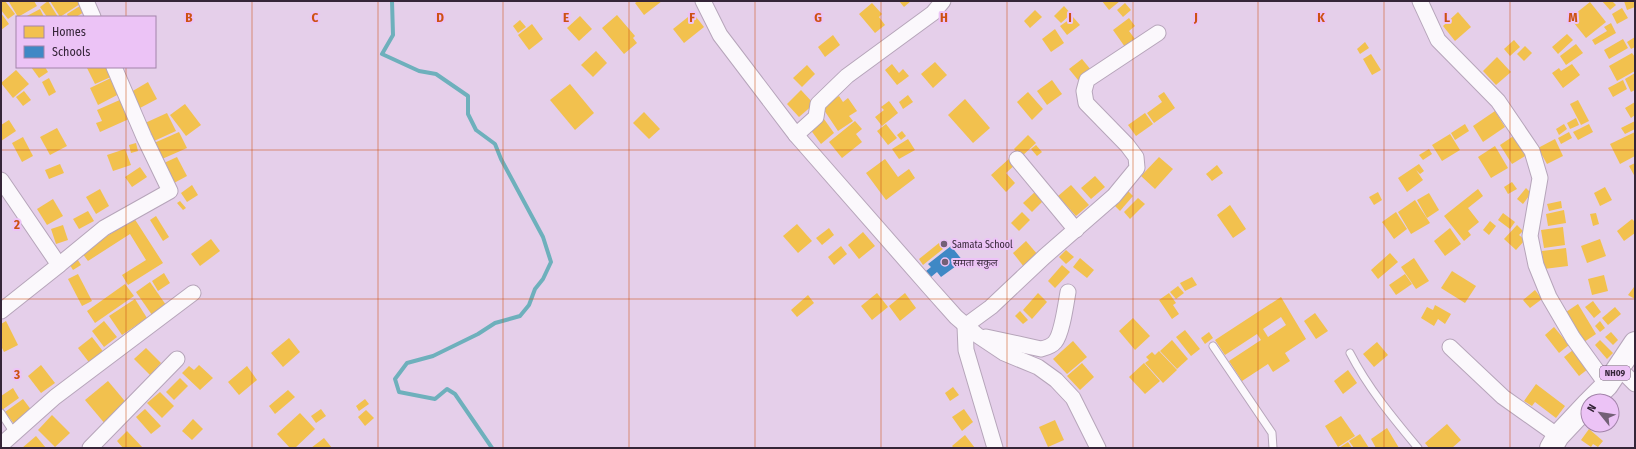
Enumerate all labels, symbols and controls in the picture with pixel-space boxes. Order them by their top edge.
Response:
text: B [185,10,193,25]
text: C [312,10,319,25]
text: D [436,10,444,25]
text: E [563,10,569,25]
text: F [689,10,695,25]
text: G [814,10,822,25]
text: H [940,10,948,25]
text: I [1068,10,1072,25]
text: J [1193,10,1198,25]
text: K [1317,10,1325,25]
text: L [1444,10,1450,25]
text: M [1568,10,1578,25]
legend [16,16,156,68]
text: Homes [52,25,86,39]
text: Schools [52,45,90,59]
text: 2 [13,217,20,232]
marker: Samata School [939,239,949,249]
place label: Samata School [952,239,1013,251]
marker: समता सकुल [940,257,950,267]
place label: समता सकुल [953,257,998,269]
road number: NH09 [1600,366,1630,380]
text: 3 [13,367,20,382]
north arrow [1580,393,1620,433]
text: N [1584,402,1599,414]

